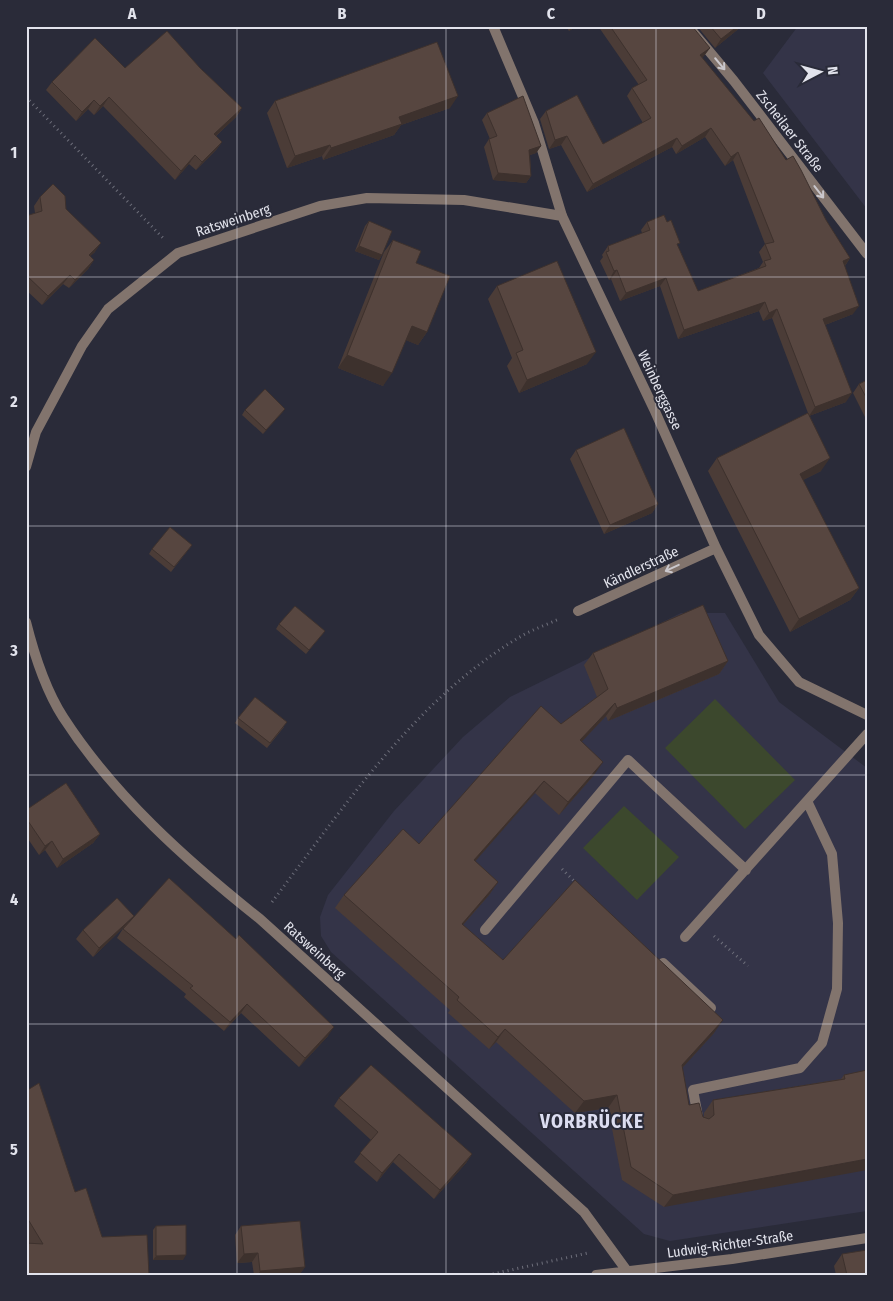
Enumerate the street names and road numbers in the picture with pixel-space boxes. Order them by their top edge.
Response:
street label: Zscheilaer Straße [752,87,827,176]
street label: Ratsweinberg [194,200,273,241]
street label: Weinberggasse [634,348,685,433]
street label: Kändlerstraße [601,543,681,592]
street label: Ratsweinberg [280,918,349,983]
street label: Ludwig-Richter-Straße [666,1227,794,1262]

